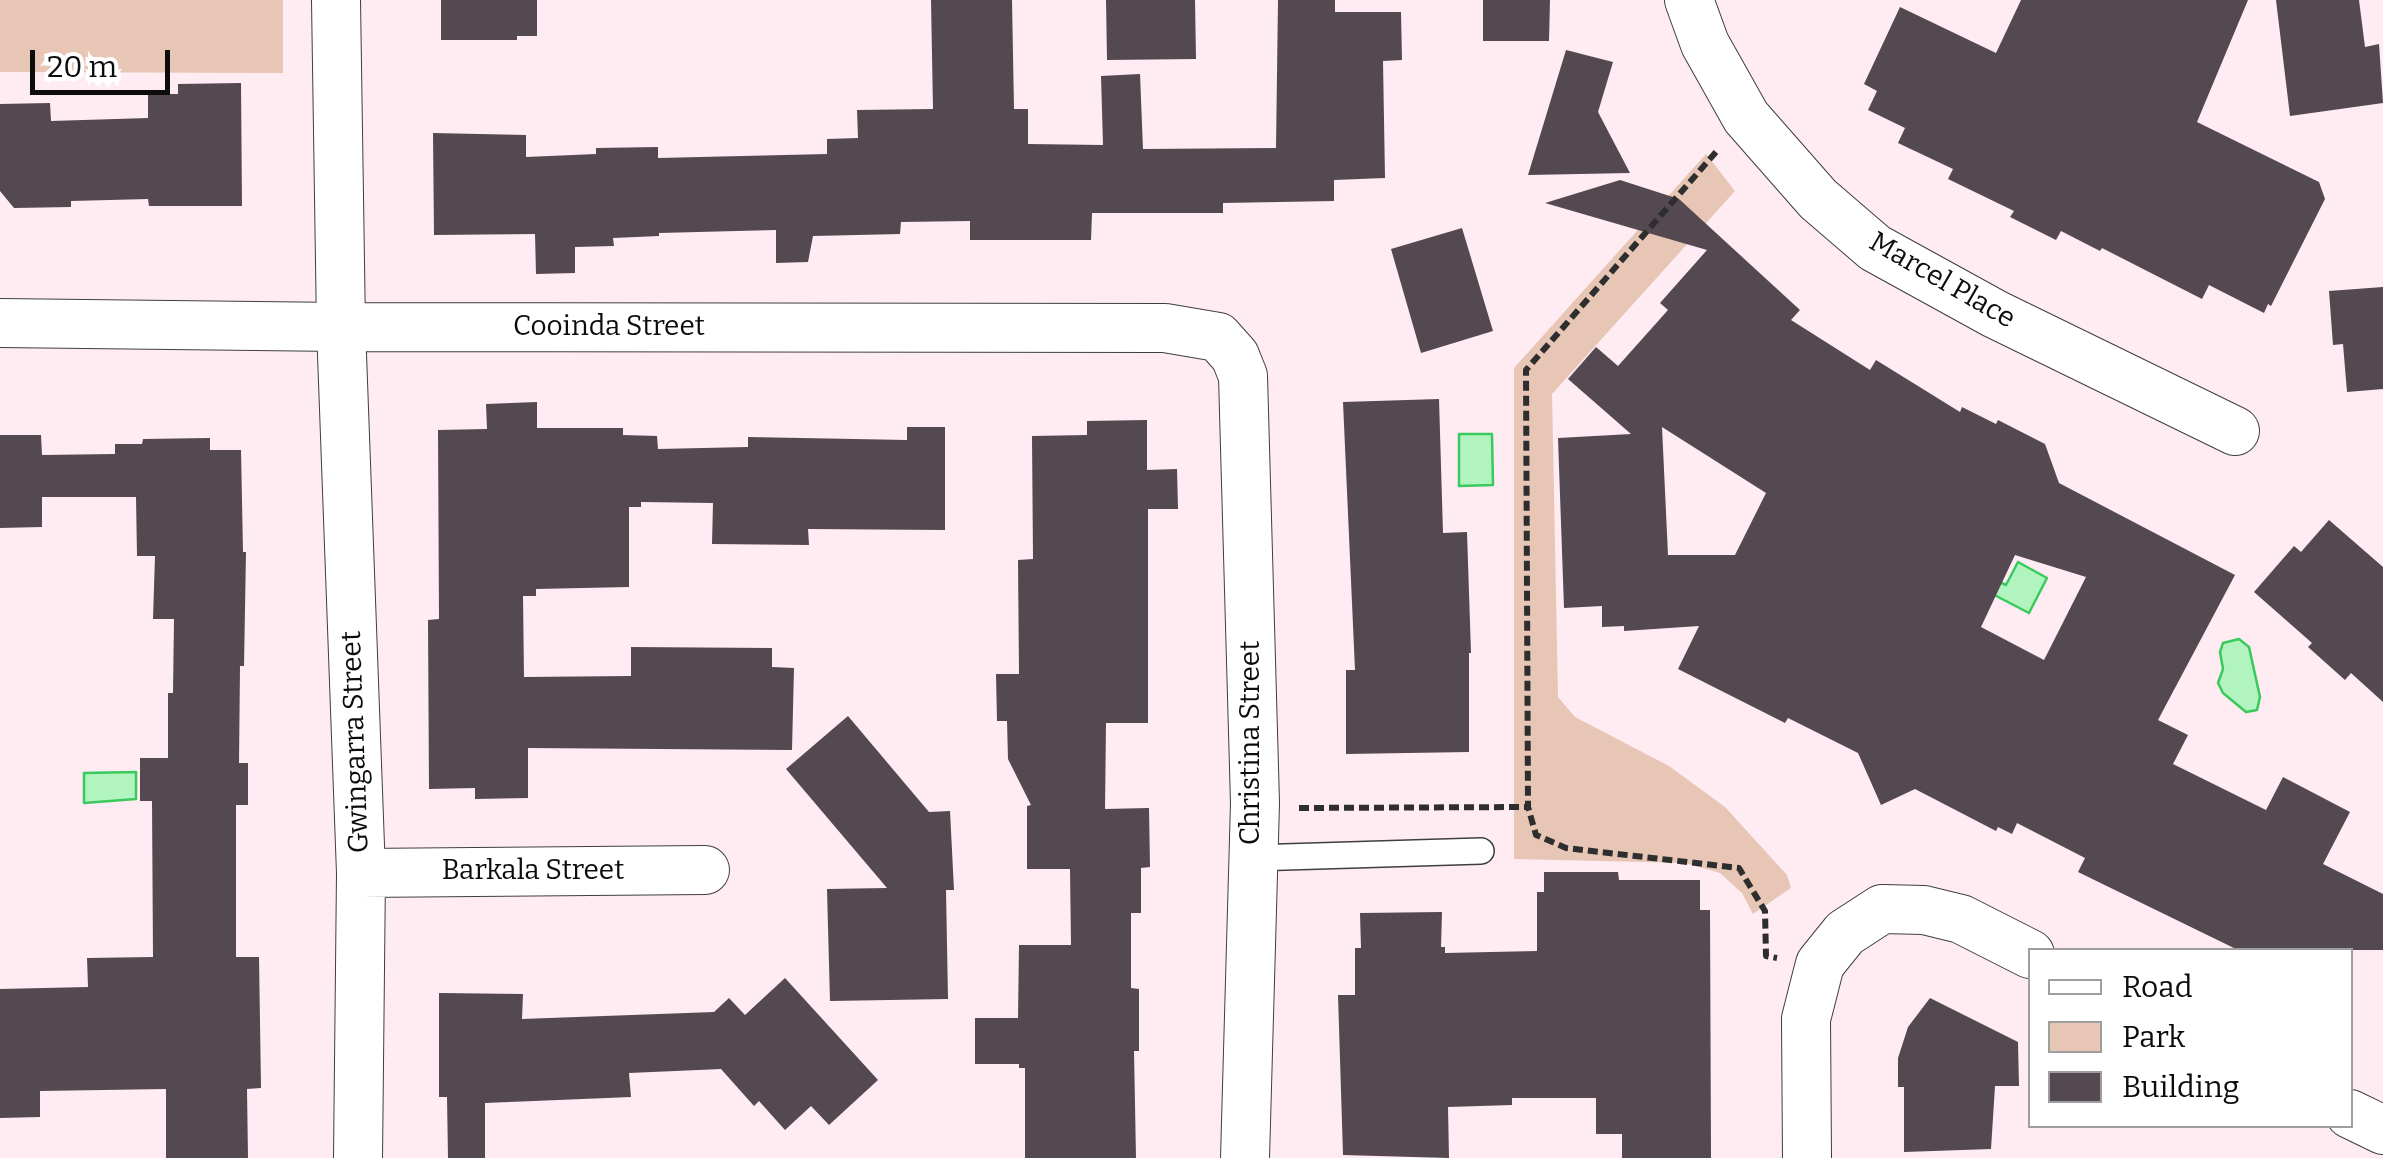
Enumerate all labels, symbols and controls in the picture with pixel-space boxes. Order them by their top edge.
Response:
scale bar [35,30,175,92]
text: 20 m [47,49,117,85]
street label: Marcel Place [1863,226,2021,336]
street label: Cooinda Street [513,310,705,344]
street label: Gwingarra Street [335,630,377,854]
street label: Christina Street [1234,641,1268,845]
street label: Barkala Street [442,854,624,888]
legend [2028,948,2353,1128]
text: Road [2122,969,2193,1005]
text: Park [2122,1019,2185,1055]
text: Building [2122,1069,2240,1105]

